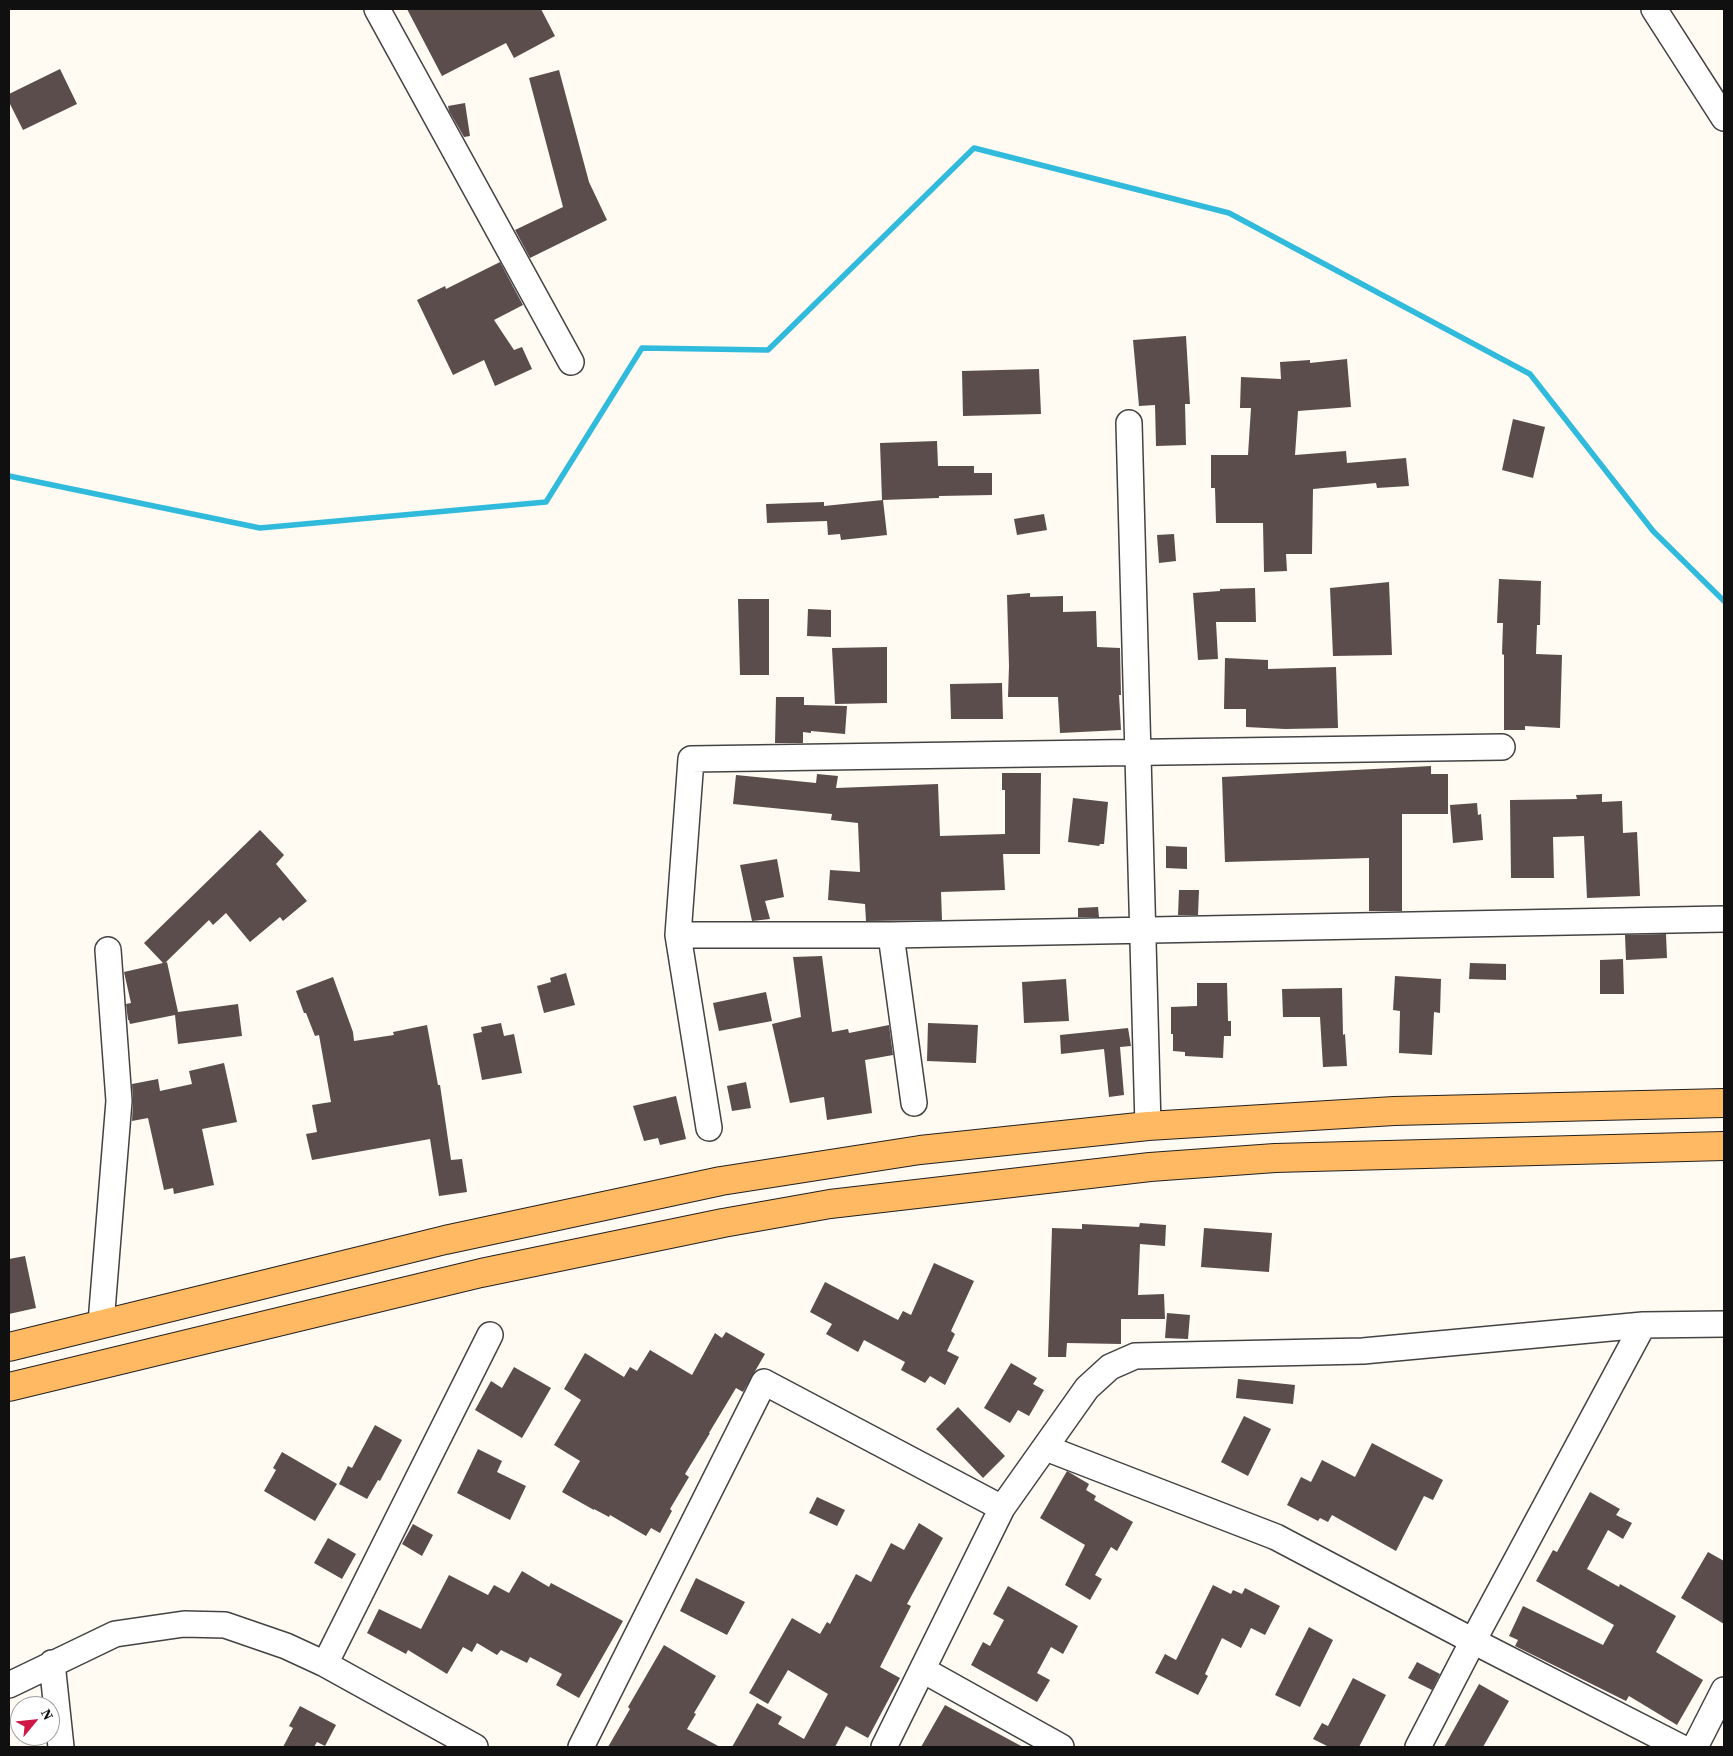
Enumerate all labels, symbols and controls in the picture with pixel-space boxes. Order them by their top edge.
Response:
north arrow [10,1696,60,1746]
text: N [36,1705,59,1724]

